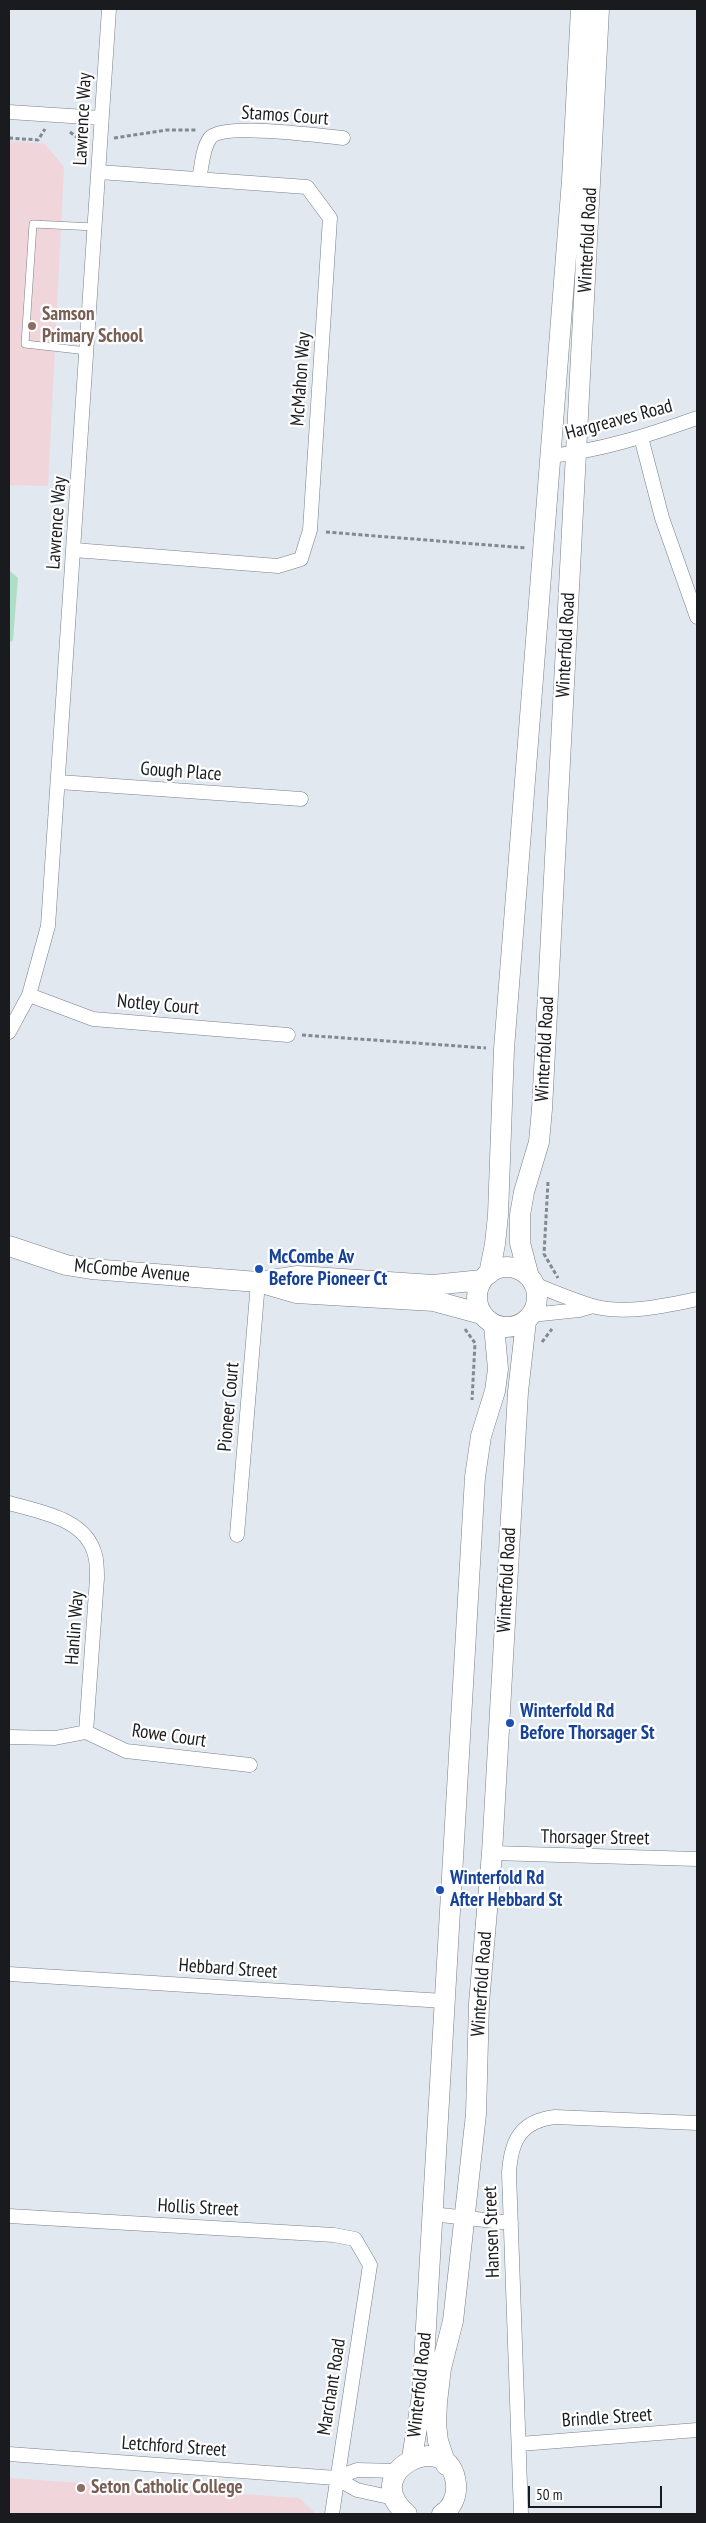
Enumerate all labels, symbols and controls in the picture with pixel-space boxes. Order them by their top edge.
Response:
street label: Lawrence Way [69,72,97,166]
street label: Stamos Court [241,102,329,130]
street label: Winterfold Road [574,187,602,293]
place label: Samson Primary School [42,304,143,348]
marker: Samson Primary School [26,320,38,332]
street label: McMahon Way [286,331,316,427]
street label: Hargreaves Road [563,395,675,445]
street label: Lawrence Way [42,476,72,570]
street label: Winterfold Road [552,592,580,698]
street label: Gough Place [140,758,222,786]
street label: Notley Court [116,990,200,1020]
street label: Winterfold Road [531,996,559,1102]
place label: McCombe Av Before Pioneer Ct [269,1247,387,1291]
street label: McCombe Avenue [73,1255,191,1287]
marker: McCombe Av Before Pioneer Ct [253,1263,265,1275]
street label: Pioneer Court [214,1361,244,1453]
street label: Winterfold Road [493,1527,521,1633]
street label: Hanlin Way [61,1590,89,1666]
place label: Winterfold Rd Before Thorsager St [520,1701,655,1745]
marker: Winterfold Rd Before Thorsager St [504,1717,516,1729]
street label: Rowe Court [130,1720,208,1752]
street label: Thorsager Street [540,1826,650,1850]
place label: Winterfold Rd After Hebbard St [450,1868,562,1912]
marker: Winterfold Rd After Hebbard St [434,1884,446,1896]
street label: Winterfold Road [467,1931,497,2037]
street label: Hebbard Street [178,1954,278,1984]
street label: Hansen Street [479,2186,505,2278]
street label: Hollis Street [157,2194,239,2222]
street label: Winterfold Road [403,2331,437,2439]
street label: Marchant Road [313,2337,351,2437]
street label: Brindle Street [561,2403,653,2433]
street label: Letchford Street [121,2432,227,2462]
scale bar [531,2476,665,2508]
place label: Seton Catholic College [91,2477,243,2499]
marker: Seton Catholic College [75,2482,87,2494]
text: 50 m [536,2485,562,2504]

